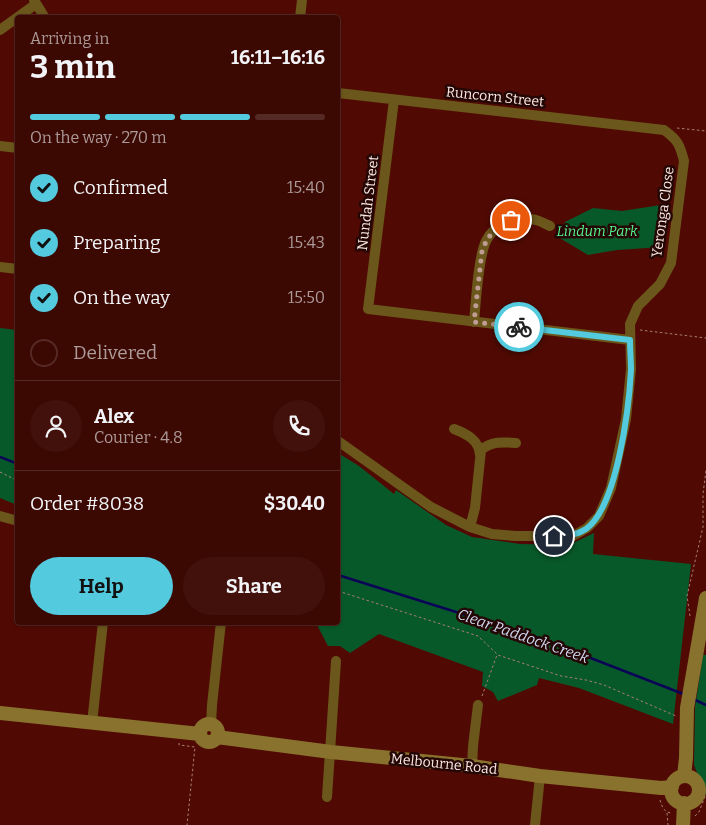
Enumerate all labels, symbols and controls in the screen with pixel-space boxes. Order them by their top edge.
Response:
text: Arriving in [30,29,109,48]
text: 16:11–16:16 [231,46,325,69]
text: 3 min [30,48,116,86]
street label: Runcorn Street [445,83,545,111]
text: On the way · 270 m [30,128,167,147]
street label: Nundah Street [354,155,382,251]
street label: Yeronga Close [648,165,678,259]
icon: check [30,174,58,202]
text: Confirmed [73,176,168,199]
text: 15:40 [287,178,325,197]
pin [490,199,532,241]
icon: bag [497,206,525,234]
park label: Lindum Park [556,223,638,240]
icon: check [30,229,58,257]
text: Preparing [73,231,161,254]
text: 15:43 [288,233,325,252]
icon: check [30,284,58,312]
text: On the way [73,286,170,309]
text: 15:50 [288,288,325,307]
courier [494,302,544,352]
icon: bike [505,313,533,341]
text: Delivered [73,341,157,364]
button: person [30,400,82,452]
button: phone [273,400,325,452]
text: Alex [94,405,134,428]
text: Courier · 4.8 [94,428,183,447]
text: Order #8038 [30,492,144,515]
text: $30.40 [264,492,325,515]
pin [533,515,575,557]
icon: home [540,522,568,550]
button: Help [30,557,173,615]
button: Share [183,557,325,615]
water label: Clear Paddock Creek [455,605,592,667]
street label: Melbourne Road [390,750,498,778]

